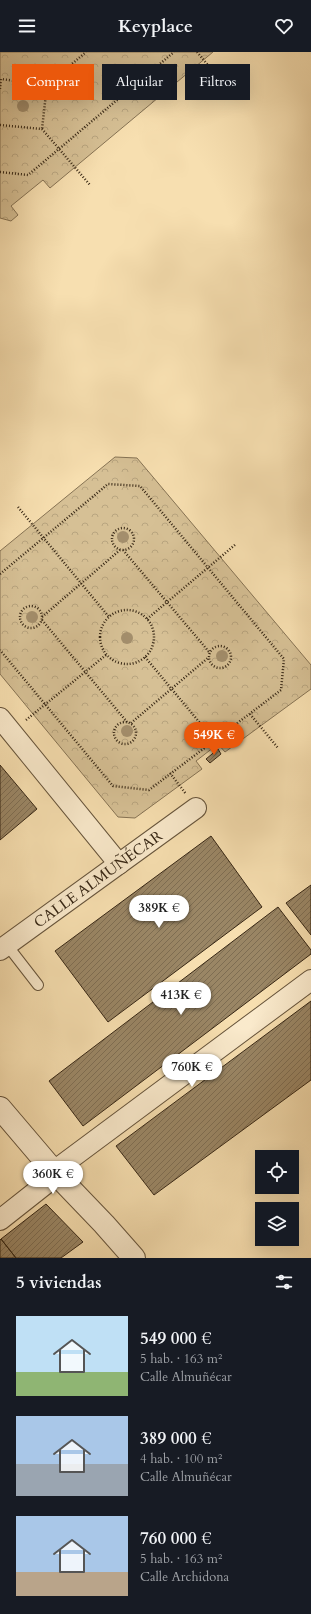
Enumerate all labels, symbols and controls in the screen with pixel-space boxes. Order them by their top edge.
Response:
text: Keyplace [118,14,193,39]
icon: menu [16,15,38,37]
icon: heart [273,15,295,37]
chip: Comprar [12,64,94,100]
chip: Alquilar [102,64,177,100]
chip: Filtros [185,64,250,100]
pin: 549K € [181,722,247,756]
text: 549K € [193,726,235,744]
street label: CALLE ALMUÑÉCAR [30,825,167,932]
pin: 389K € [126,895,192,929]
text: 389K € [138,899,180,917]
pin: 413K € [148,982,214,1016]
text: 413K € [160,986,202,1004]
pin: 760K € [159,1054,225,1088]
text: 760K € [171,1058,213,1076]
map controls [255,1150,299,1246]
button: locate [255,1150,299,1194]
pin: 360K € [20,1161,86,1195]
text: 360K € [32,1165,74,1183]
button: layers [255,1202,299,1246]
text: 5 viviendas [16,1271,102,1294]
icon: filters [273,1271,295,1293]
text: 549 000 € [140,1327,212,1350]
icon: home [48,1332,96,1380]
text: 5 hab. · 163 m² [140,1350,222,1368]
text: Calle Almuñécar [140,1368,232,1386]
text: 389 000 € [140,1427,212,1450]
icon: home [48,1432,96,1480]
text: 4 hab. · 100 m² [140,1450,222,1468]
text: Calle Almuñécar [140,1468,232,1486]
text: 760 000 € [140,1527,212,1550]
icon: home [48,1532,96,1580]
text: 5 hab. · 163 m² [140,1550,222,1568]
text: Calle Archidona [140,1568,229,1586]

